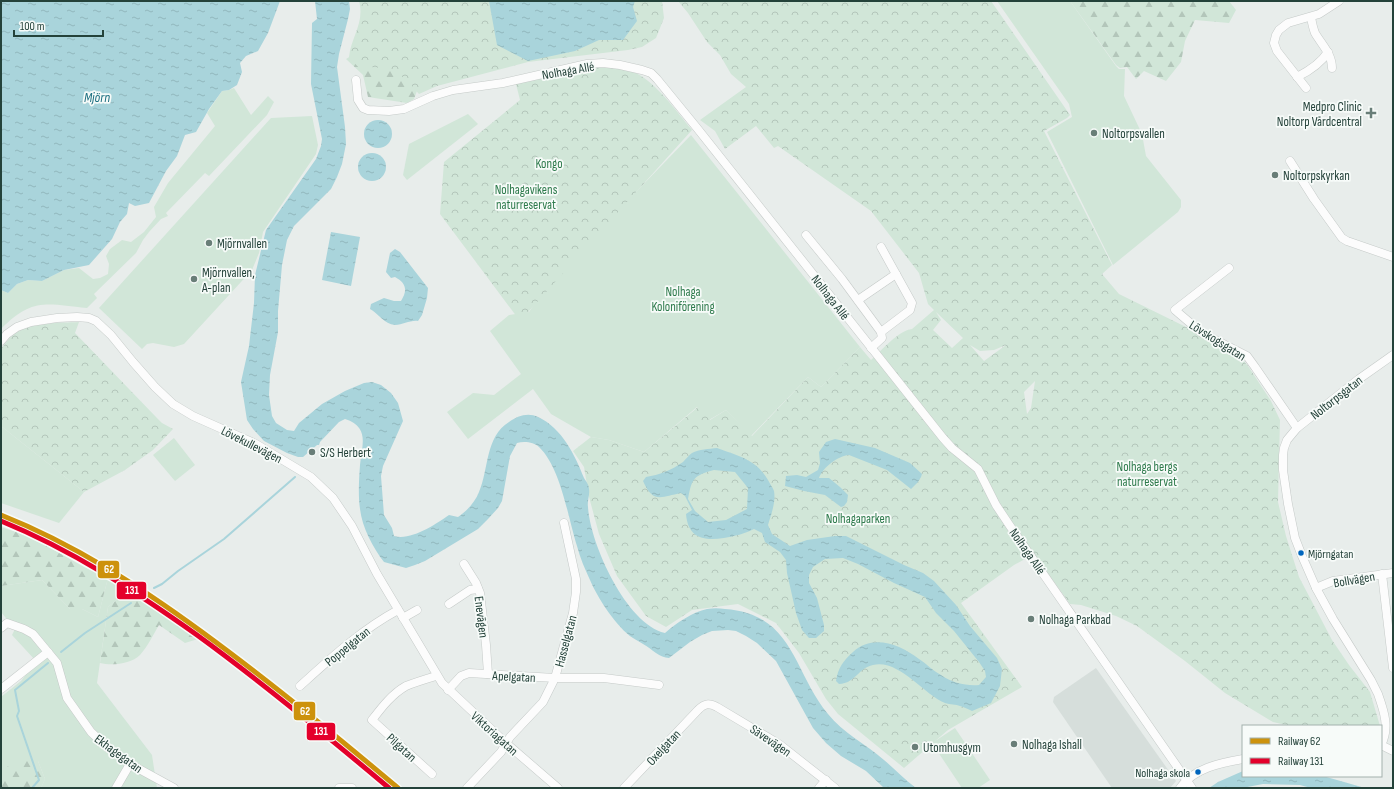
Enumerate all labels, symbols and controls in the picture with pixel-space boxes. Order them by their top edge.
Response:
scale bar [14,12,103,38]
text: 100 m [20,19,45,34]
street label: Nolhaga Allé [541,59,596,83]
water label: Mjörn [84,89,110,106]
place label: Medpro Clinic Noltorp Vårdcentral [1277,99,1362,130]
marker: Medpro Clinic Noltorp Vårdcentral [1365,107,1377,119]
place label: Noltorpsvallen [1102,126,1165,142]
marker: Noltorpsvallen [1089,128,1099,138]
park label: Kongo [535,156,563,172]
place label: Noltorpskyrkan [1283,168,1350,184]
marker: Noltorpskyrkan [1270,170,1280,180]
park label: Nolhagavikens naturreservat [495,182,558,213]
place label: Mjörnvallen [217,236,267,252]
marker: Mjörnvallen [204,238,214,248]
place label: Mjörnvallen, A-plan [201,265,255,296]
street label: Nolhaga Allé [808,272,853,323]
marker: Mjörnvallen, A-plan [189,274,199,284]
park label: Nolhaga Koloniförening [651,284,715,315]
street label: Lövskogsgatan [1186,317,1249,365]
street label: Noltorpsgatan [1307,372,1366,423]
street label: Lövekullevägen [218,423,285,467]
place label: S/S Herbert [320,445,371,461]
marker: S/S Herbert [307,447,317,457]
park label: Nolhaga bergs naturreservat [1117,459,1178,490]
park label: Nolhagaparken [826,511,890,527]
street label: Nolhaga Allé [1005,525,1049,578]
place label: Mjörngatan [1308,547,1353,562]
marker: Mjörngatan [1296,548,1306,558]
line badge: 62 [97,560,120,579]
text: 62 [104,563,114,576]
street label: Bollvägen [1332,568,1376,591]
line badge: 131 [116,581,147,600]
text: 131 [125,584,139,597]
street label: Enevägen [471,595,491,639]
place label: Nolhaga Parkbad [1039,612,1111,628]
street label: Hasselgatan [551,614,581,669]
marker: Nolhaga Parkbad [1026,614,1036,624]
street label: Poppelgatan [322,624,374,670]
street label: Apelgatan [491,668,536,686]
line badge: 62 [293,701,316,721]
text: 62 [300,705,310,718]
street label: Viktoriagatan [467,708,521,759]
street label: Sävevägen [747,721,794,760]
line badge: 131 [306,722,336,741]
text: 131 [314,725,328,738]
legend [1242,725,1382,777]
street label: Oxelgatan [643,726,684,769]
street label: Pilgatan [383,730,420,765]
street label: Ekhagegatan [91,731,146,777]
text: Railway 62 [1278,734,1320,749]
place label: Nolhaga Ishall [1022,737,1082,753]
marker: Nolhaga Ishall [1009,739,1019,749]
place label: Utomhusgym [923,740,981,756]
marker: Utomhusgym [910,742,920,752]
text: Railway 131 [1278,754,1324,769]
place label: Nolhaga skola [1135,766,1190,781]
marker: Nolhaga skola [1193,767,1203,777]

